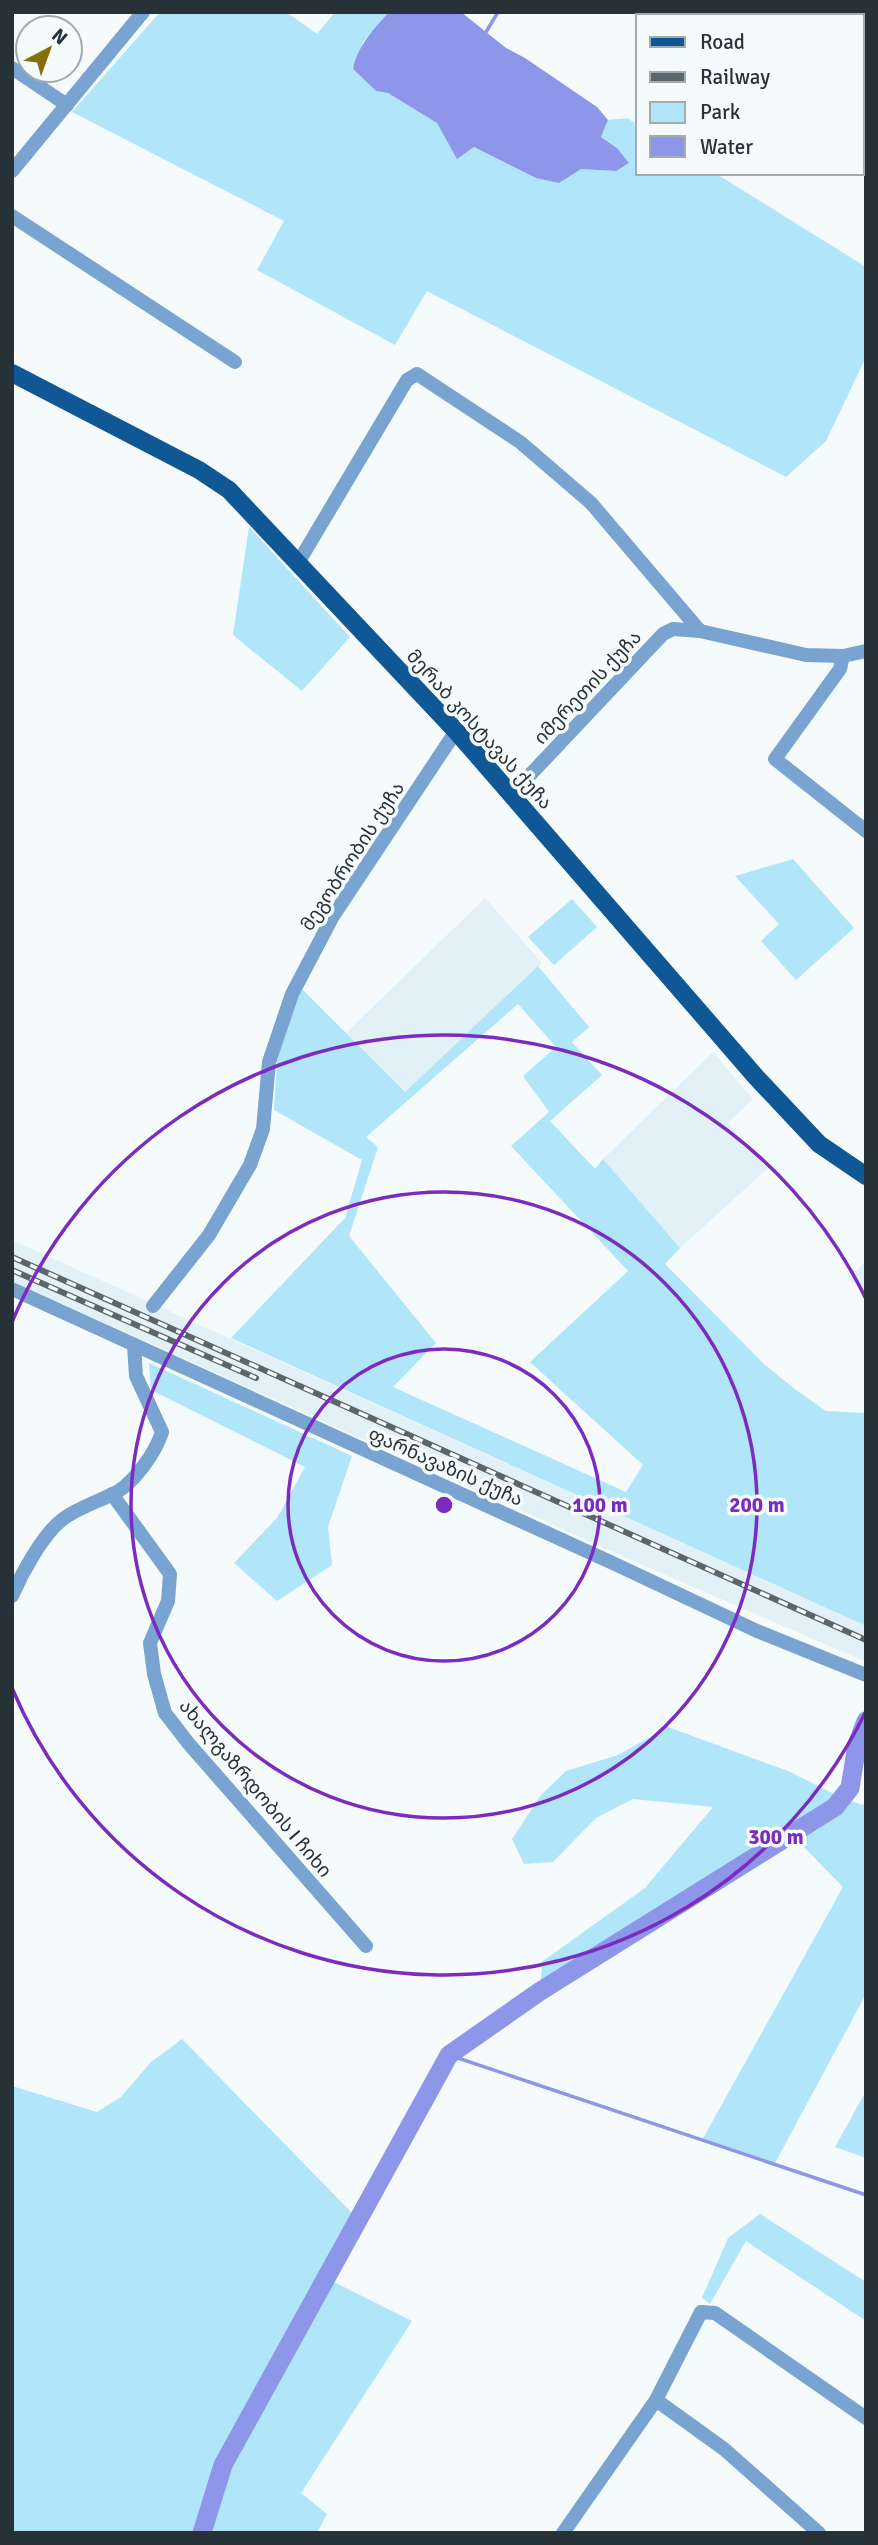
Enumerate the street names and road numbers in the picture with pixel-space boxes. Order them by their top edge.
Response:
street label: იმერეთის ქუჩა [529,626,647,750]
street label: მერაბ კოსტავას ქუჩა [401,645,557,815]
street label: მეგობრობის ქუჩა [296,777,410,936]
street label: ფარნავაზის ქუჩა [365,1422,527,1512]
street label: ახალგაზრდობის I ჩიხი [174,1695,337,1883]

